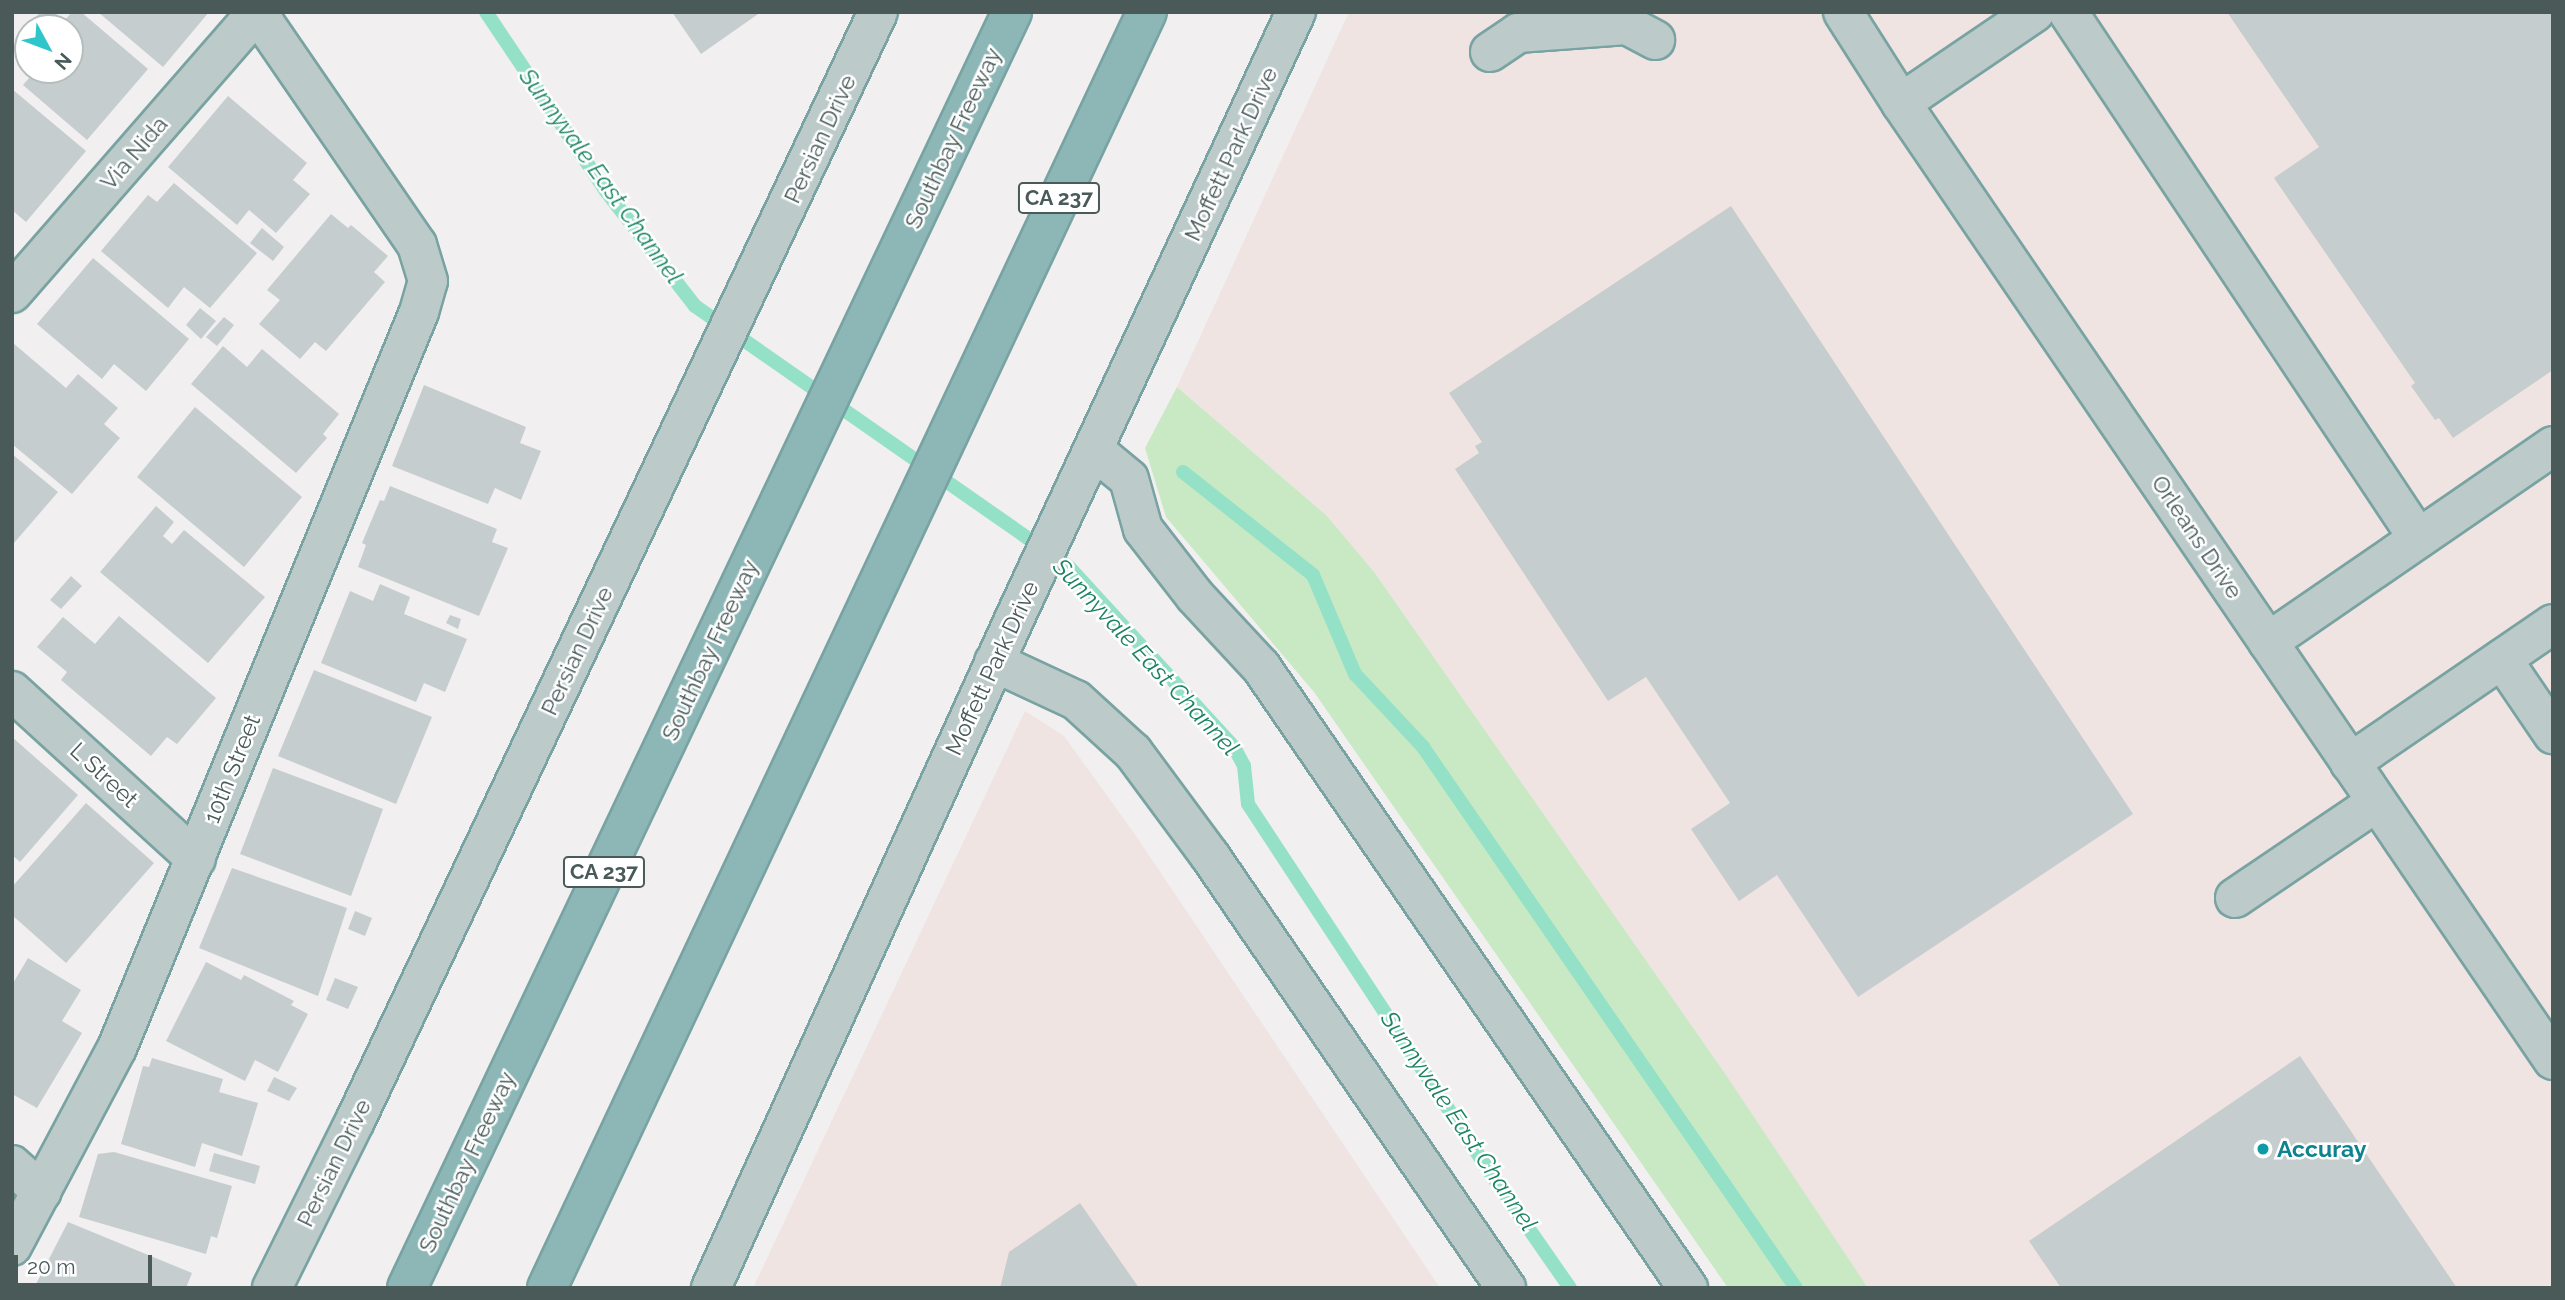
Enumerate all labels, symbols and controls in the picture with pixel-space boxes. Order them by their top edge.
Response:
north arrow [14,14,84,84]
street label: Southbay Freeway [899,43,1007,233]
text: N [50,49,76,74]
water label: Sunnyvale East Channel [513,63,689,289]
street label: Moffett Park Drive [1179,63,1283,245]
street label: Persian Drive [778,70,862,208]
street label: Via Nida [95,110,173,196]
road number: CA 237 [1017,180,1101,216]
street label: Orleans Drive [2146,470,2248,604]
water label: Sunnyvale East Channel [1047,552,1245,762]
street label: Southbay Freeway [656,555,764,745]
street label: Moffett Park Drive [940,577,1044,759]
street label: Persian Drive [535,582,619,720]
street label: 10th Street [198,711,266,827]
street label: L Street [64,737,144,813]
road number: CA 237 [562,854,646,890]
water label: Sunnyvale East Channel [1375,1006,1543,1236]
street label: Southbay Freeway [413,1067,521,1257]
street label: Persian Drive [291,1095,377,1231]
place label: Accuray [2277,1135,2366,1163]
marker: Accuray [2255,1141,2271,1157]
scale bar [18,1240,156,1284]
text: 20 m [27,1254,75,1279]

